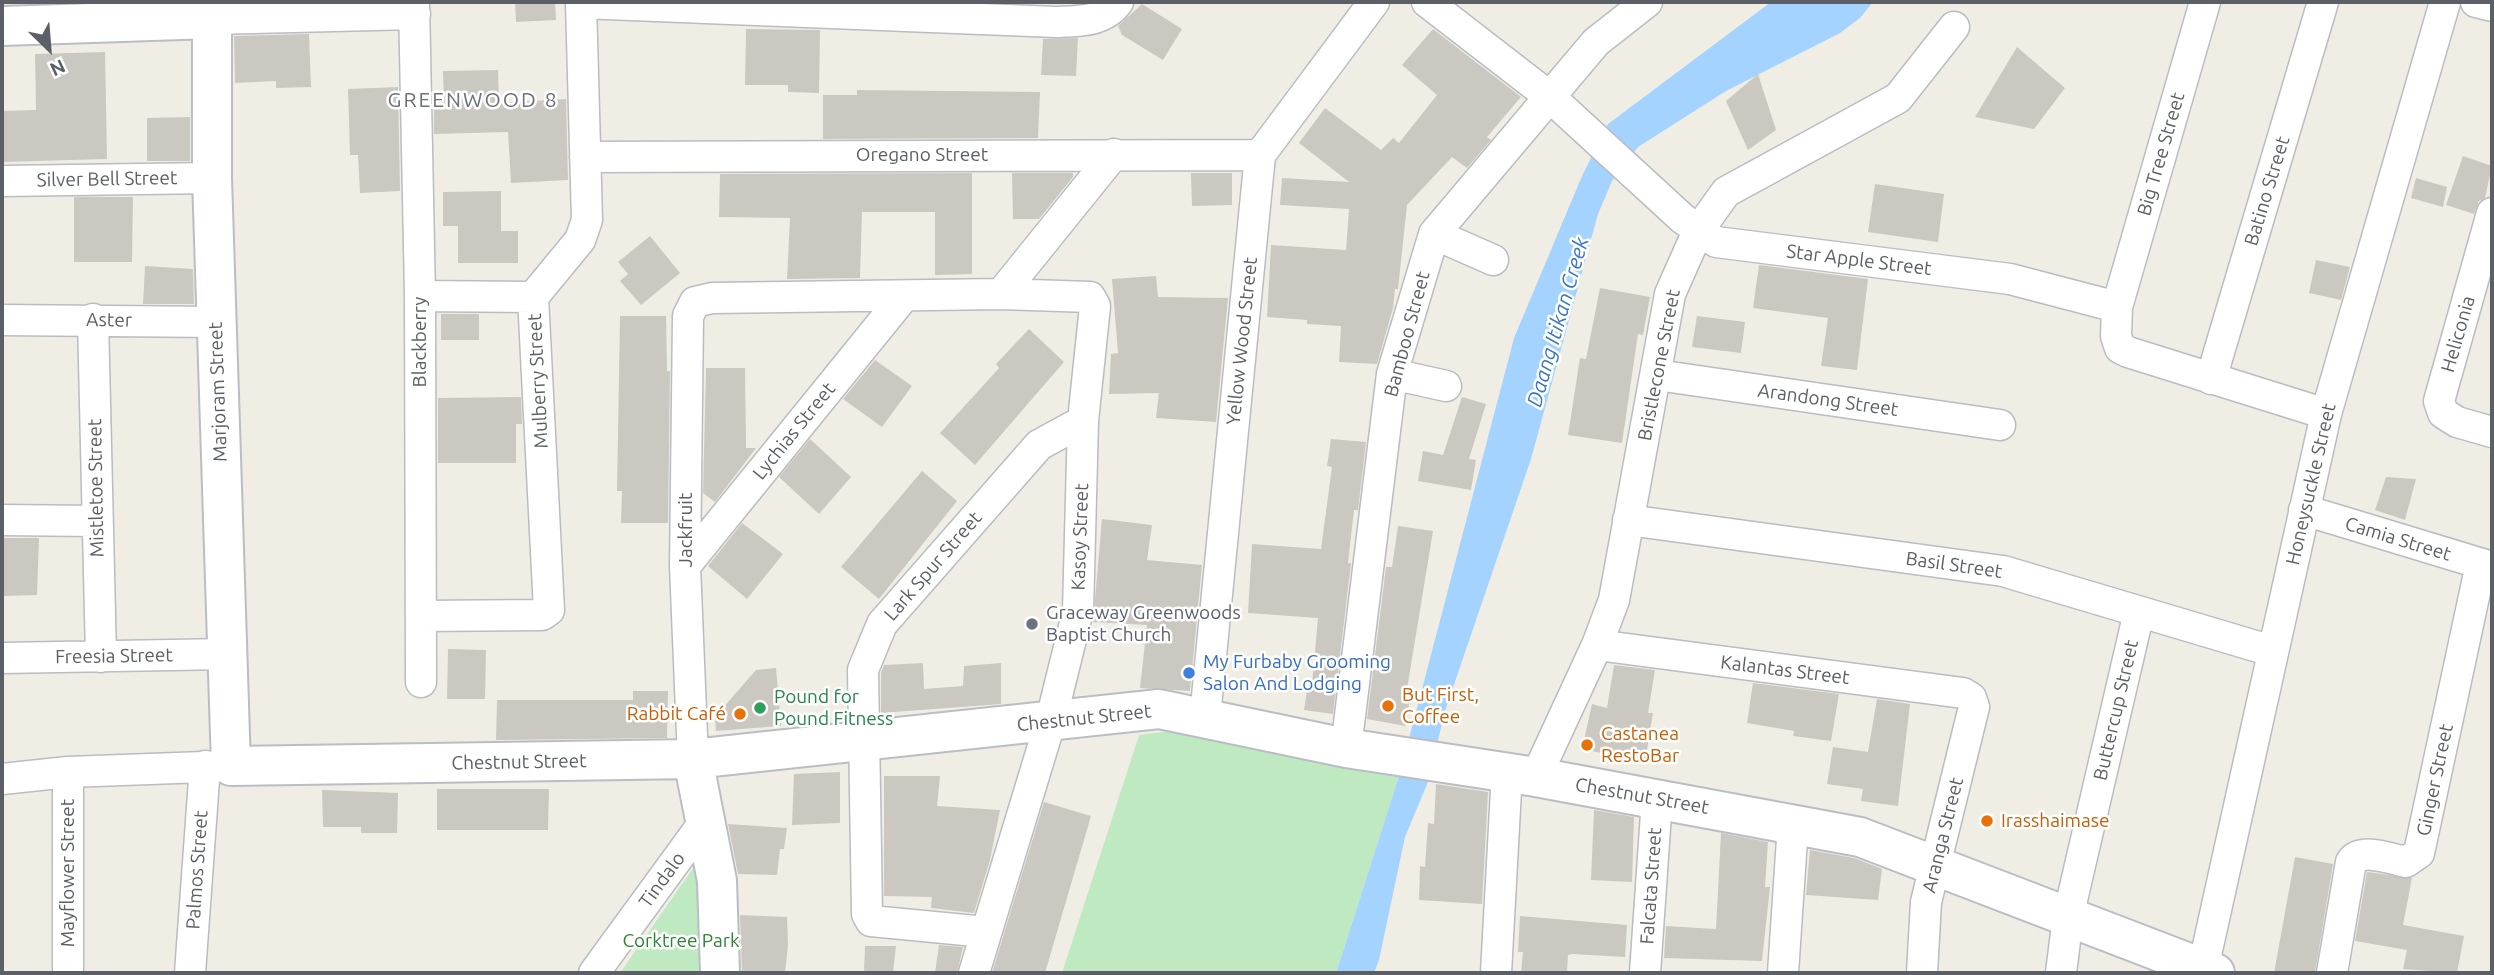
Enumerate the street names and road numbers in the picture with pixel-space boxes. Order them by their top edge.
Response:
street label: Big Tree Street [2132,90,2190,218]
street label: Batino Street [2240,134,2294,248]
street label: Oregano Street [856,144,988,166]
street label: Silver Bell Street [36,166,178,192]
street label: Star Apple Street [1785,240,1933,280]
street label: Yellow Wood Street [1222,256,1262,426]
street label: Bamboo Street [1379,269,1435,399]
street label: Bristlecone Street [1633,287,1685,443]
street label: Heliconia [2436,293,2480,375]
street label: Blackberry [409,297,431,387]
street label: Aster [86,308,132,332]
street label: Mulberry Street [523,313,553,449]
street label: Marjoram Street [204,322,232,462]
street label: Lychias Street [748,378,840,484]
street label: Arandong Street [1756,379,1900,421]
street label: Honeysuckle Street [2281,401,2341,567]
street label: Mistletoe Street [83,418,109,558]
street label: Kasoy Street [1067,483,1093,591]
street label: Jackfruit [675,493,697,567]
street label: Lark Spur Street [879,507,987,625]
street label: Camia Street [2342,512,2454,566]
street label: Basil Street [1904,547,2004,583]
street label: Buttercup Street [2089,637,2143,783]
street label: Freesia Street [55,644,173,668]
street label: Kalantas Street [1719,651,1851,689]
street label: Chestnut Street [1016,700,1152,736]
street label: Ginger Street [2412,722,2458,838]
street label: Chestnut Street [451,749,587,775]
street label: Chestnut Street [1573,773,1711,819]
street label: Aranga Street [1918,775,1968,895]
street label: Mayflower Street [57,799,79,947]
street label: Palmos Street [181,810,213,930]
street label: Falcata Street [1636,827,1666,945]
street label: Tindalo [634,848,690,912]

